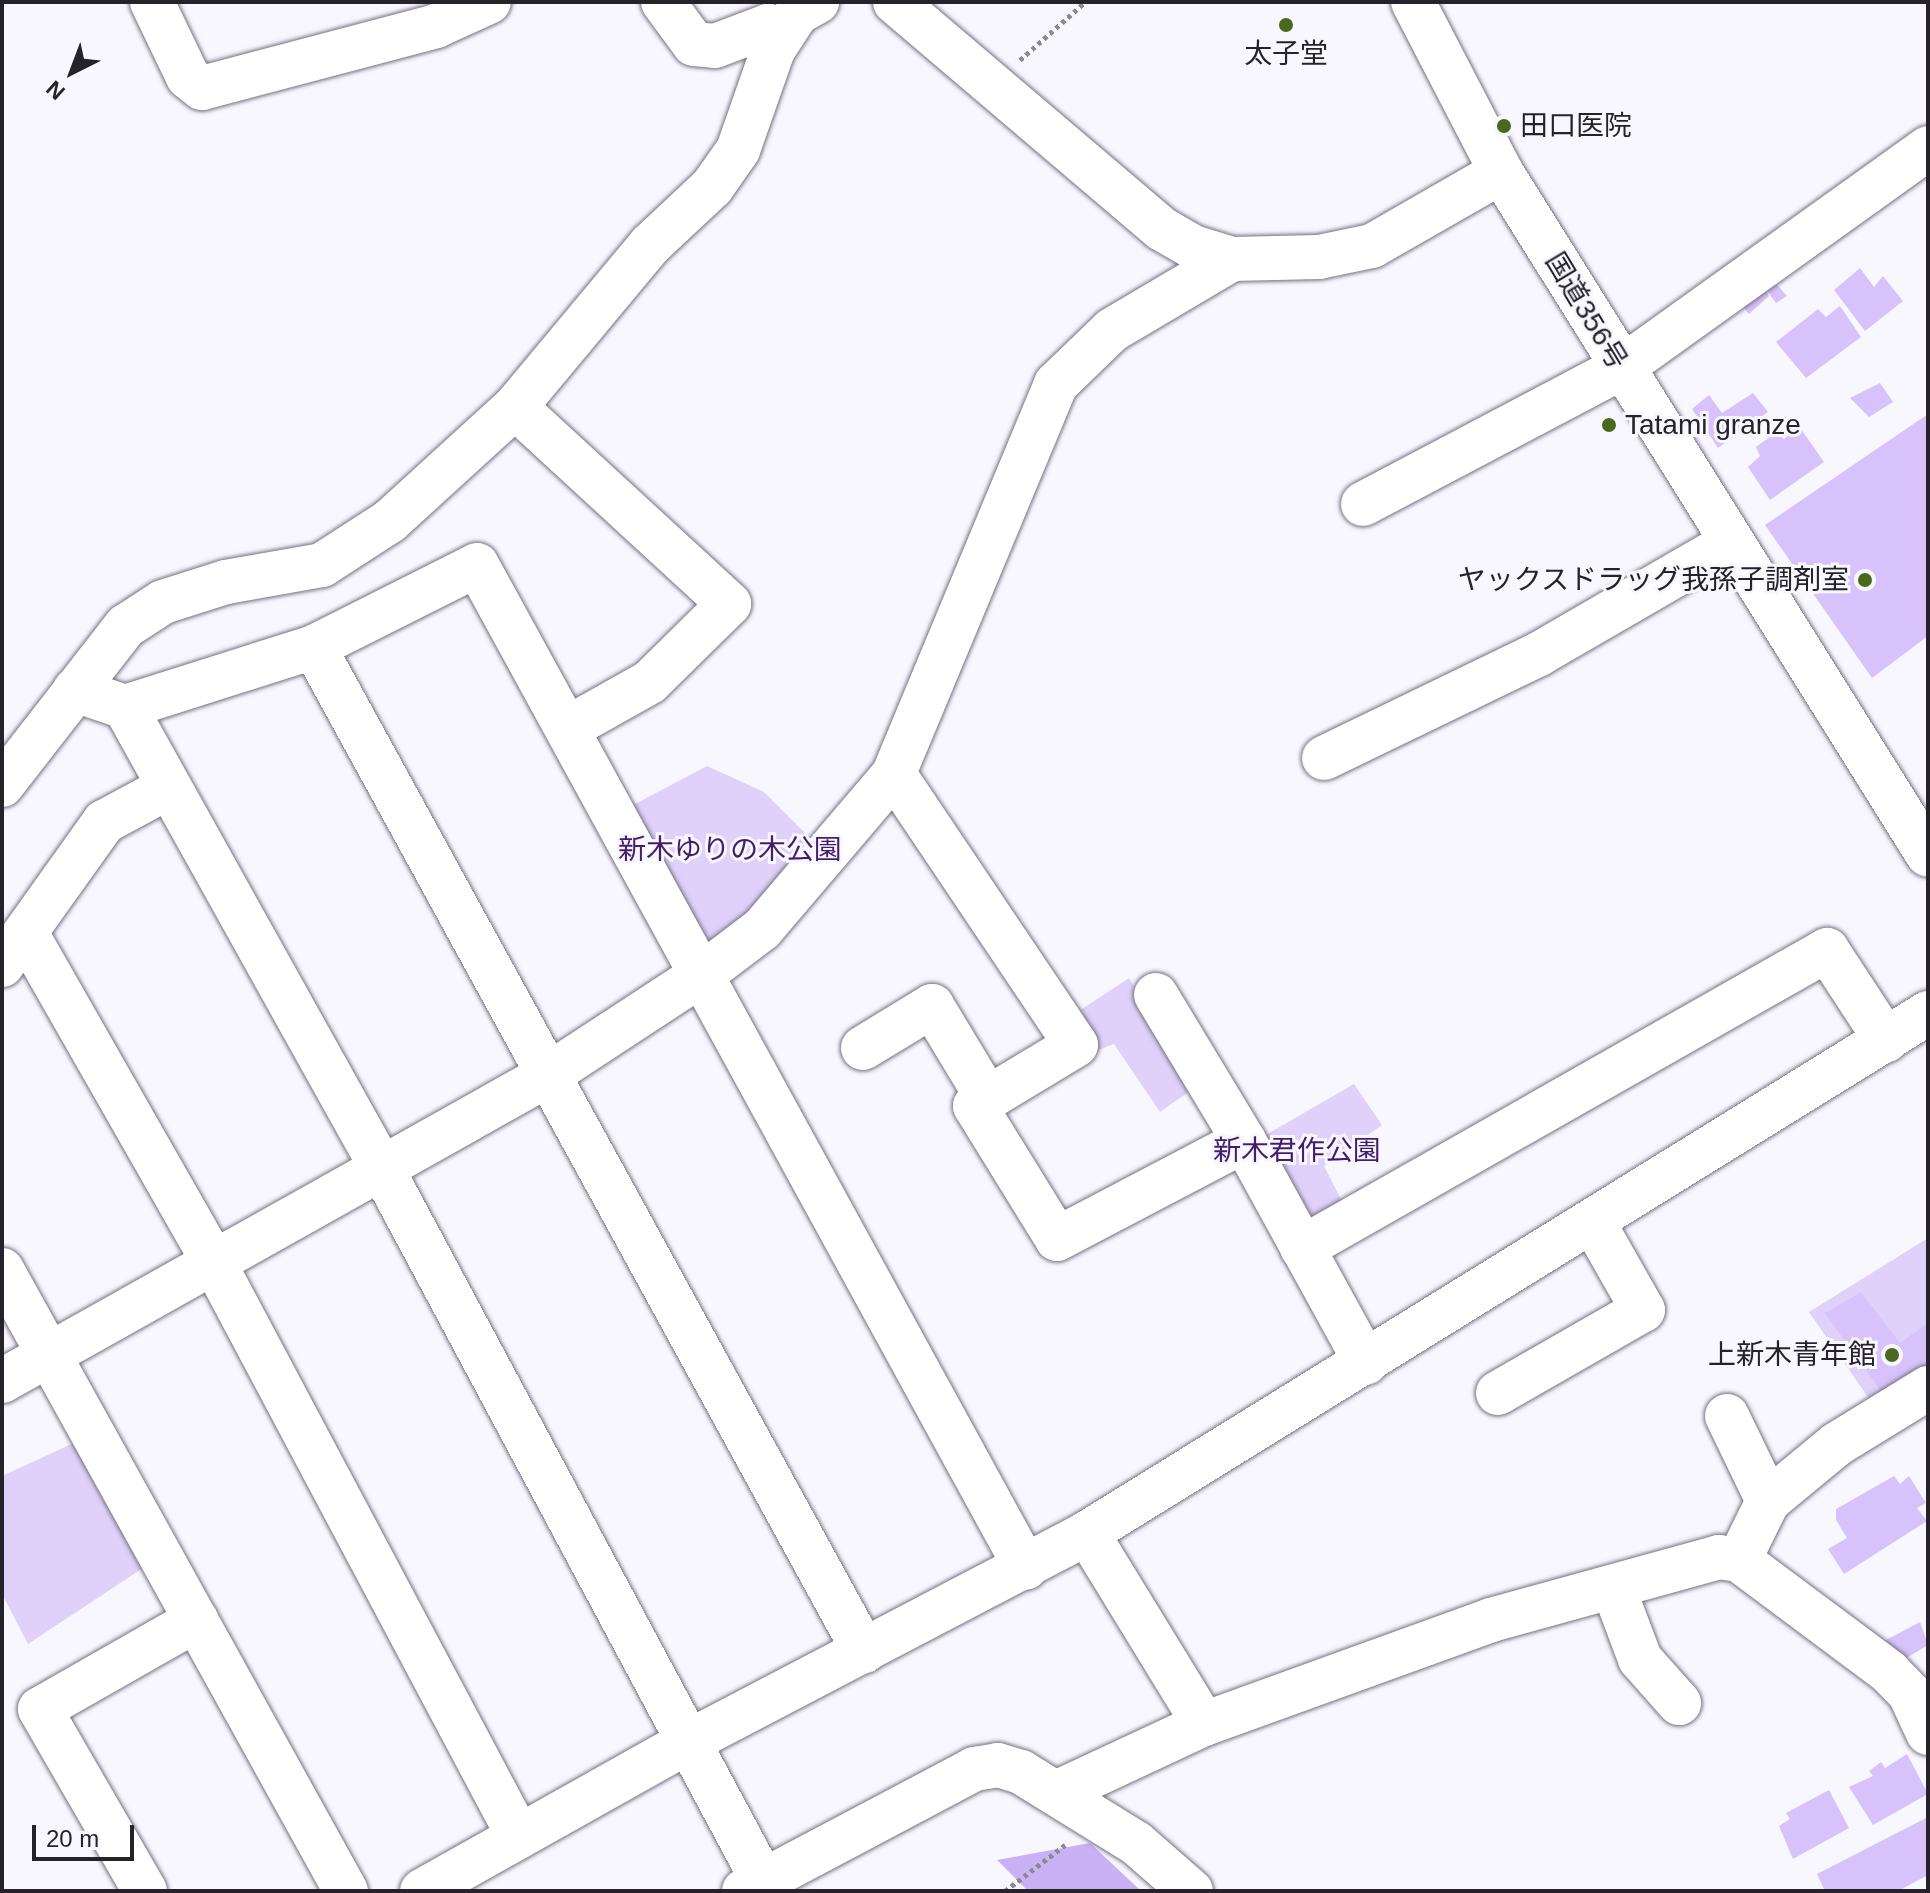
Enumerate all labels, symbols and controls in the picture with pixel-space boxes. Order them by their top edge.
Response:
marker: 太子堂 [1277,16,1295,34]
north arrow [32,32,112,112]
place label: 太子堂 [1244,37,1328,71]
text: N [41,76,70,105]
place label: 田口医院 [1520,109,1632,143]
marker: 田口医院 [1495,117,1513,135]
street label: 国道356号 [1538,246,1634,376]
place label: Tatami granze [1625,408,1801,442]
marker: Tatami granze [1600,416,1618,434]
place label: ヤックスドラッグ我孫子調剤室 [1457,563,1849,597]
marker: ヤックスドラッグ我孫子調剤室 [1856,571,1874,589]
park label: 新木ゆりの木公園 [618,833,842,867]
park label: 新木君作公園 [1213,1134,1381,1168]
place label: 上新木青年館 [1708,1338,1876,1372]
marker: 上新木青年館 [1883,1346,1901,1364]
scale bar [36,1809,138,1859]
text: 20 m [46,1825,99,1852]

